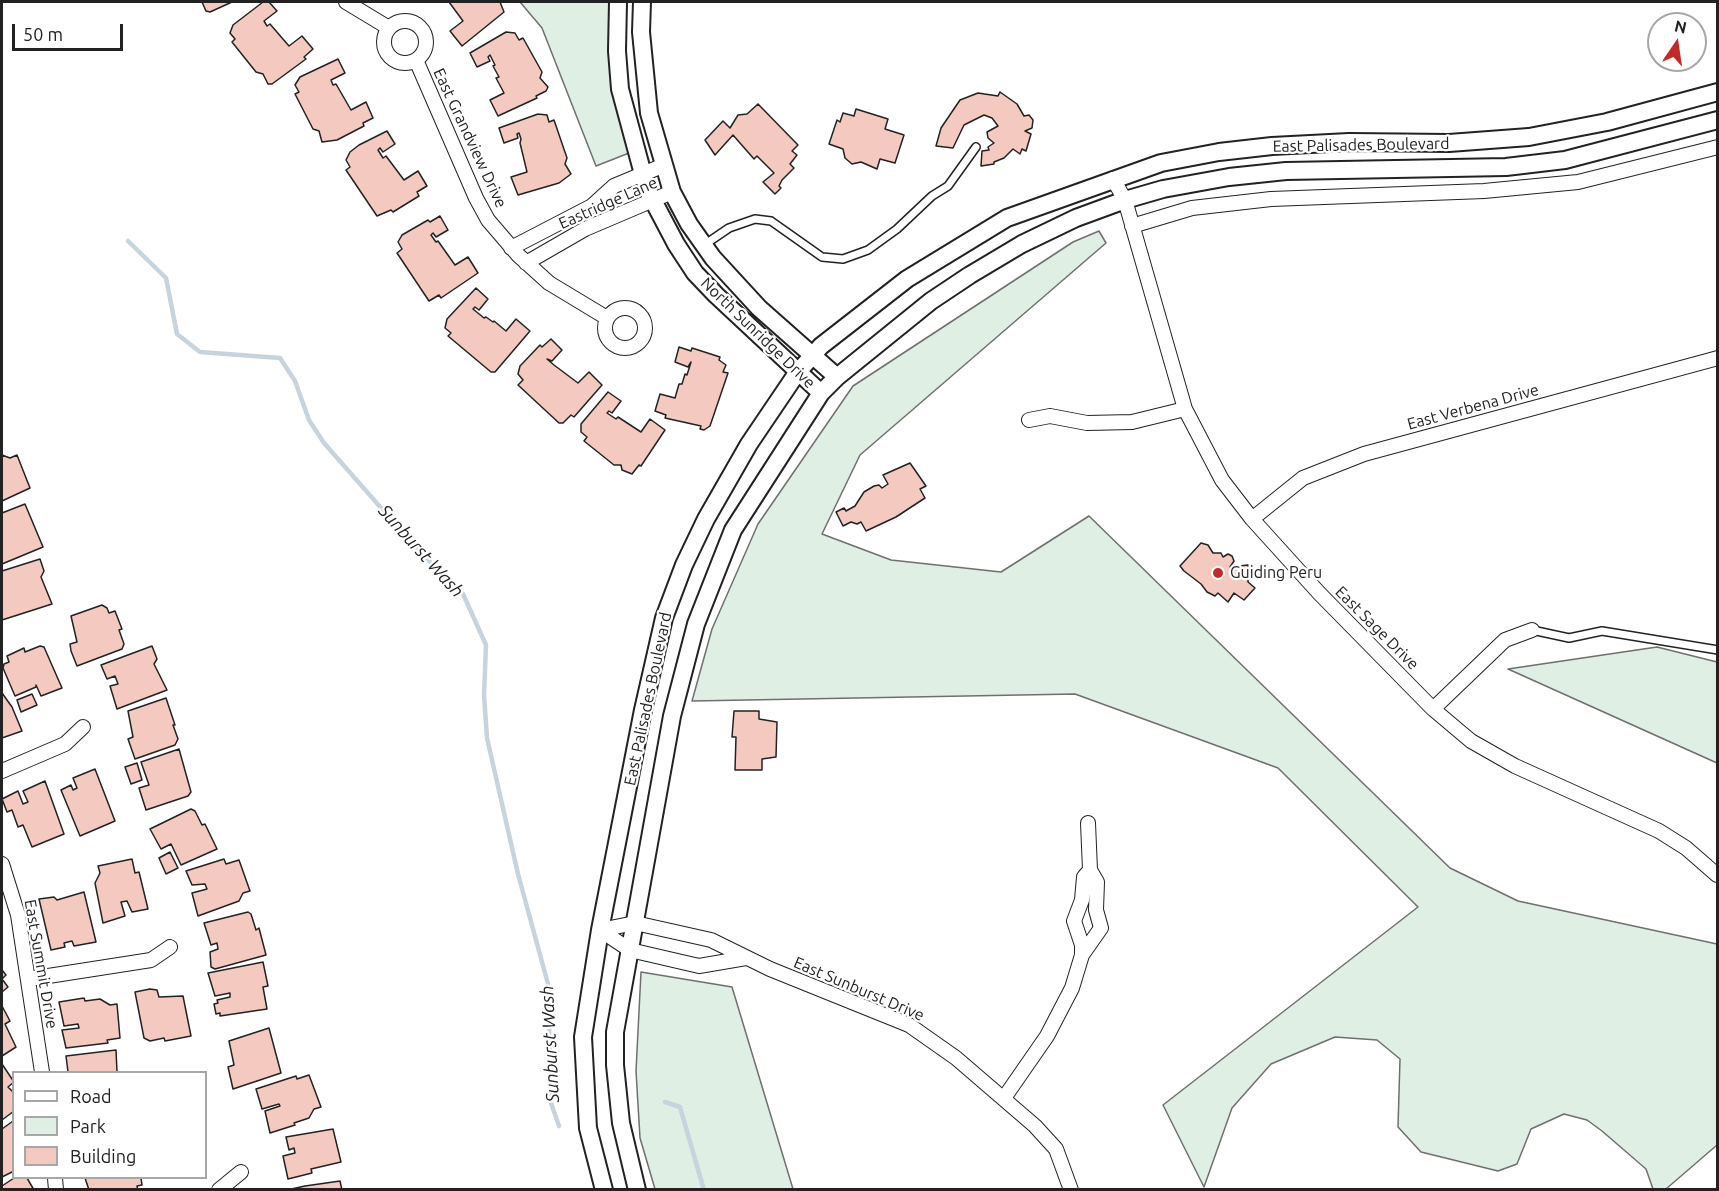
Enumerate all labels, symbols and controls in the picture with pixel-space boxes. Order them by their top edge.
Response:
scale bar [15,12,126,50]
north arrow [1647,12,1707,72]
text: N [1673,16,1688,37]
text: 50 m [23,24,63,44]
street label: East Grandview Drive [429,65,511,211]
street label: East Palisades Boulevard [1272,134,1450,156]
street label: Eastridge Lane [556,173,660,233]
street label: North Sunridge Drive [697,274,819,392]
street label: East Verbena Drive [1405,380,1541,434]
water label: Sunburst Wash [374,500,468,602]
place label: Guiding Peru [1230,563,1322,583]
marker: Guiding Peru [1211,566,1225,580]
street label: East Sage Drive [1331,582,1423,674]
street label: East Palisades Boulevard [620,610,676,788]
street label: East Summit Drive [20,898,62,1030]
street label: East Sunburst Drive [791,953,927,1025]
water label: Sunburst Wash [536,985,564,1103]
legend [12,1071,207,1179]
text: Road [70,1086,112,1106]
text: Park [70,1116,106,1136]
text: Building [70,1146,136,1166]

